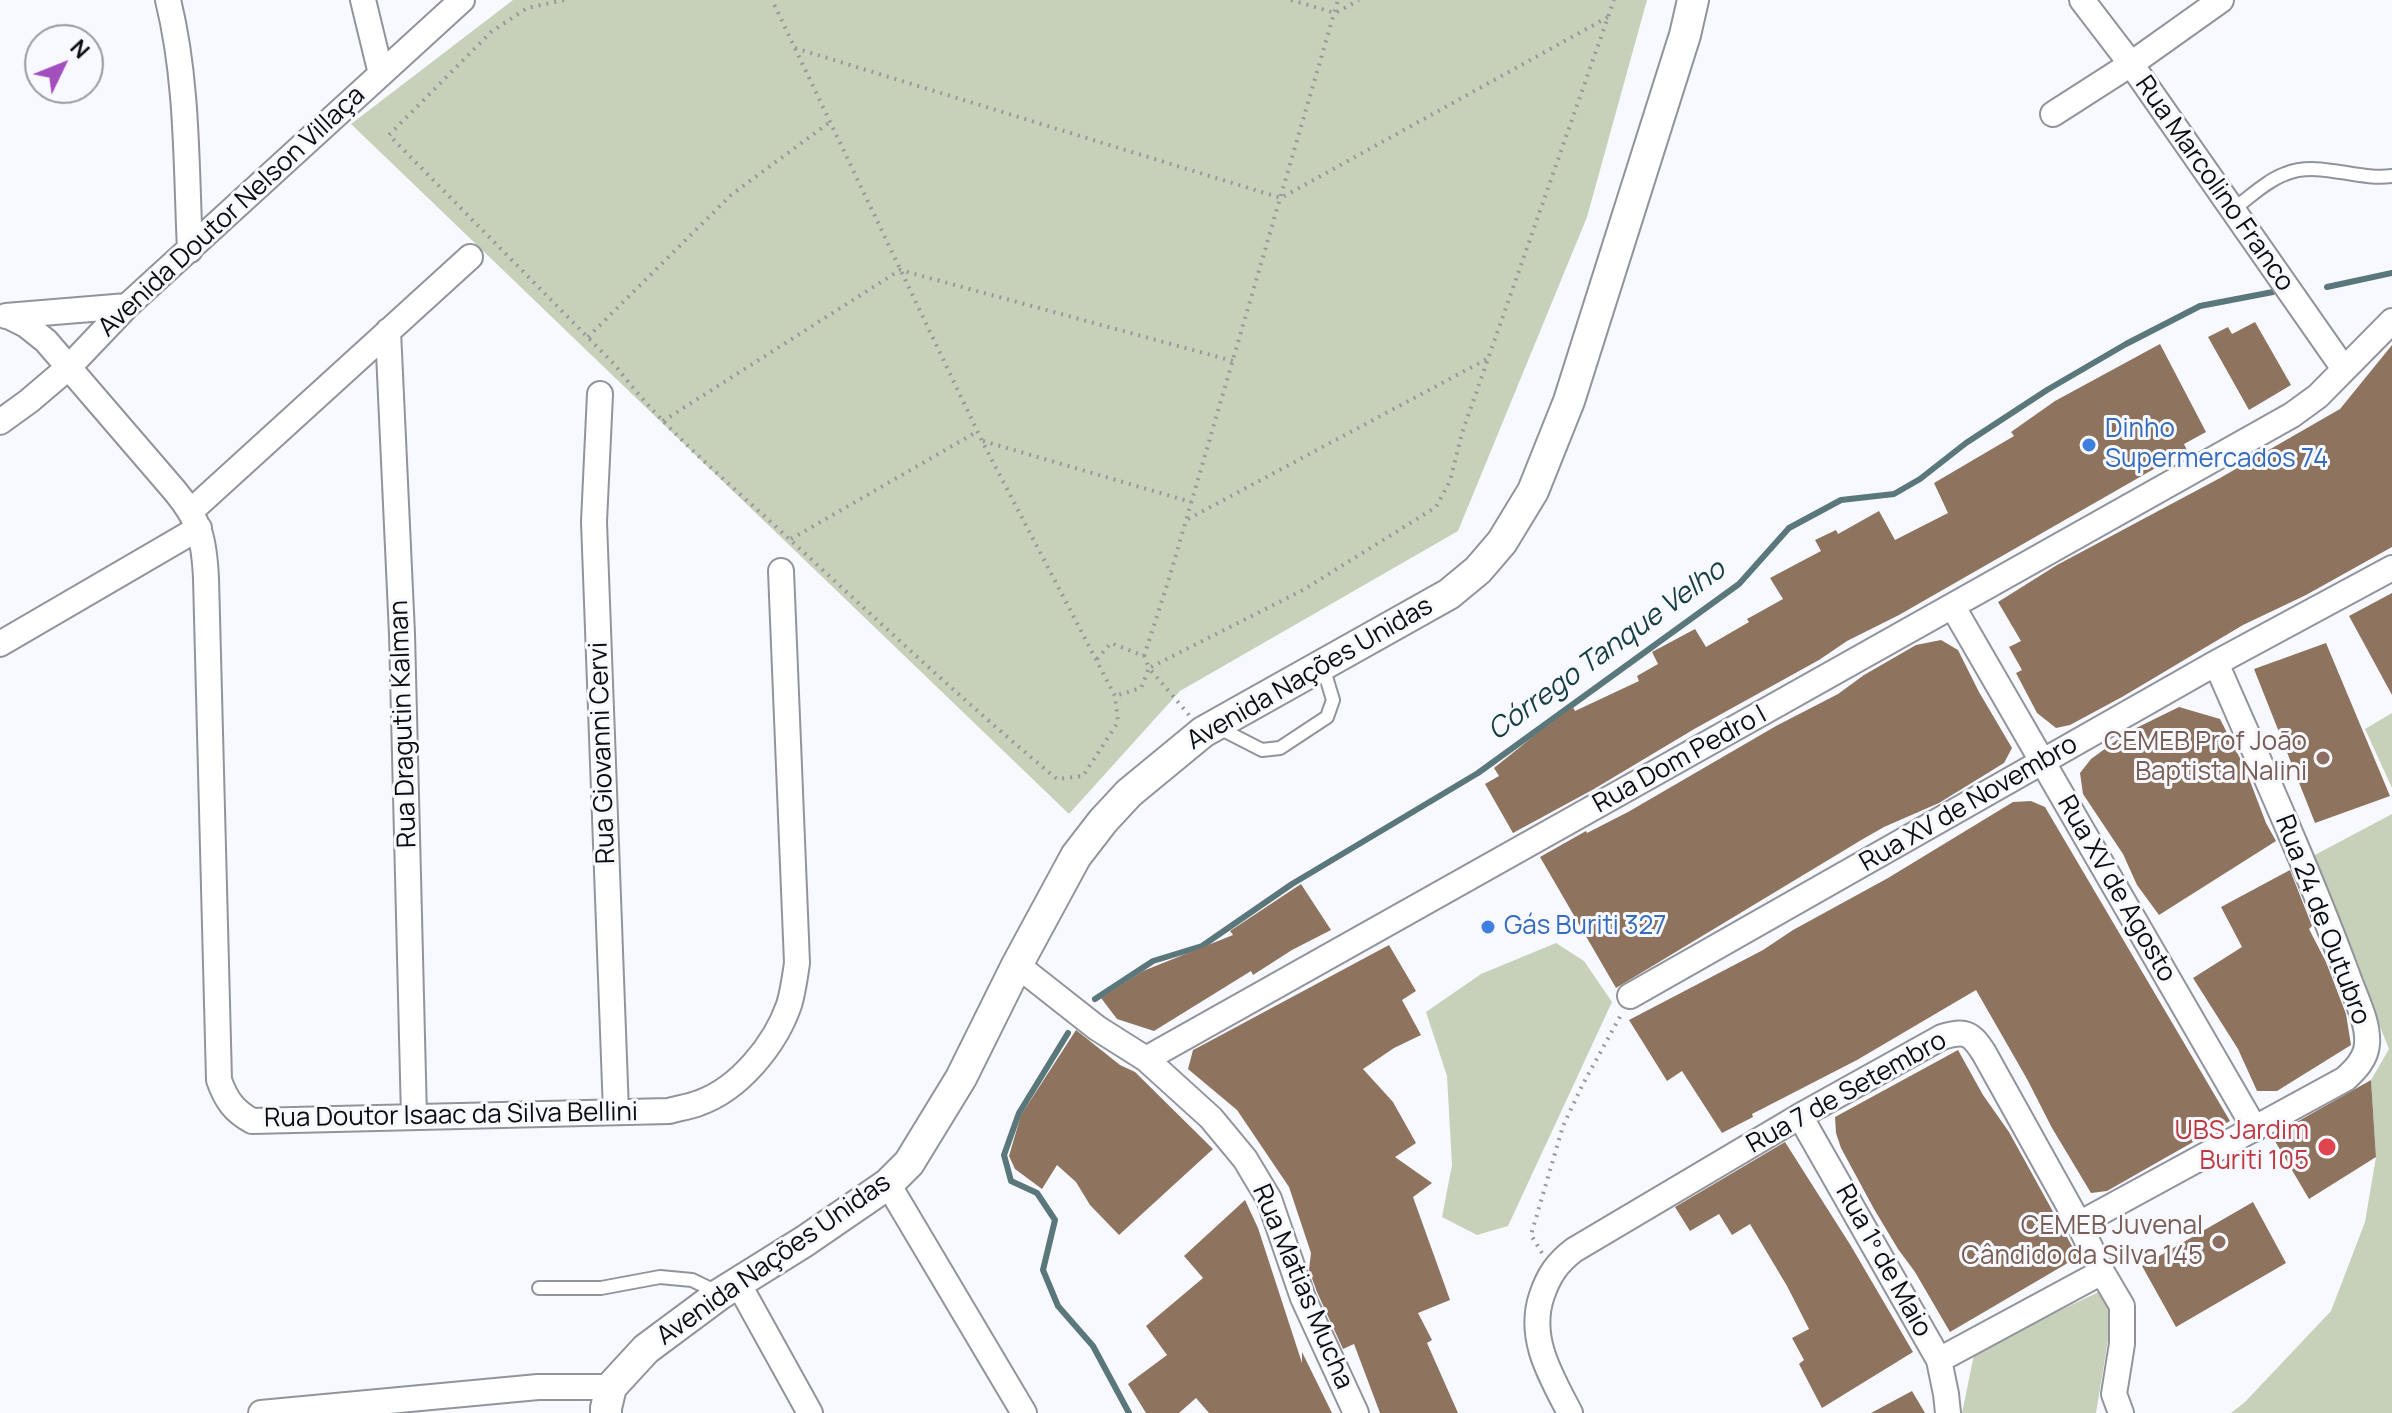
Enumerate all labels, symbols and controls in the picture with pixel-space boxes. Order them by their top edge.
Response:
north arrow [24,24,104,104]
text: N [64,33,96,65]
street label: Rua Marcolino Franco [2128,70,2300,298]
street label: Avenida Doutor Nelson Villaça [92,80,372,344]
place label: Dinho Supermercados 74 [2105,414,2328,476]
marker: Dinho Supermercados 74 [2080,436,2098,454]
water label: Córrego Tanque Velho [1482,554,1732,748]
street label: Avenida Nações Unidas [1182,591,1438,757]
street label: Rua Dragutin Kalman [384,599,424,849]
street label: Rua Giovanni Cervi [584,641,622,865]
street label: Rua Dom Pedro I [1588,699,1772,821]
place label: CEMEB Prof João Baptista Nalini [2104,727,2307,788]
street label: Rua XV de Novembro [1855,729,2083,879]
marker: CEMEB Prof João Baptista Nalini [2314,749,2332,767]
street label: Rua XV de Agosto [2050,790,2182,988]
street label: Rua 24 de Outubro [2268,811,2376,1029]
place label: Gás Buriti 327 [1504,911,1666,943]
marker: Gás Buriti 327 [1479,918,1497,936]
street label: Rua 7 de Setembro [1742,1025,1952,1161]
street label: Rua Doutor Isaac da Silva Bellini [264,1097,638,1135]
place label: UBS Jardim Buriti 105 [2174,1116,2309,1178]
marker: UBS Jardim Buriti 105 [2316,1136,2338,1158]
street label: Avenida Nações Unidas [651,1167,897,1353]
street label: Rua 1º de Maio [1828,1179,1938,1343]
street label: Rua Matias Mucha [1245,1180,1359,1394]
place label: CEMEB Juvenal Cândido da Silva 145 [1961,1211,2203,1272]
marker: CEMEB Juvenal Cândido da Silva 145 [2210,1233,2228,1251]

